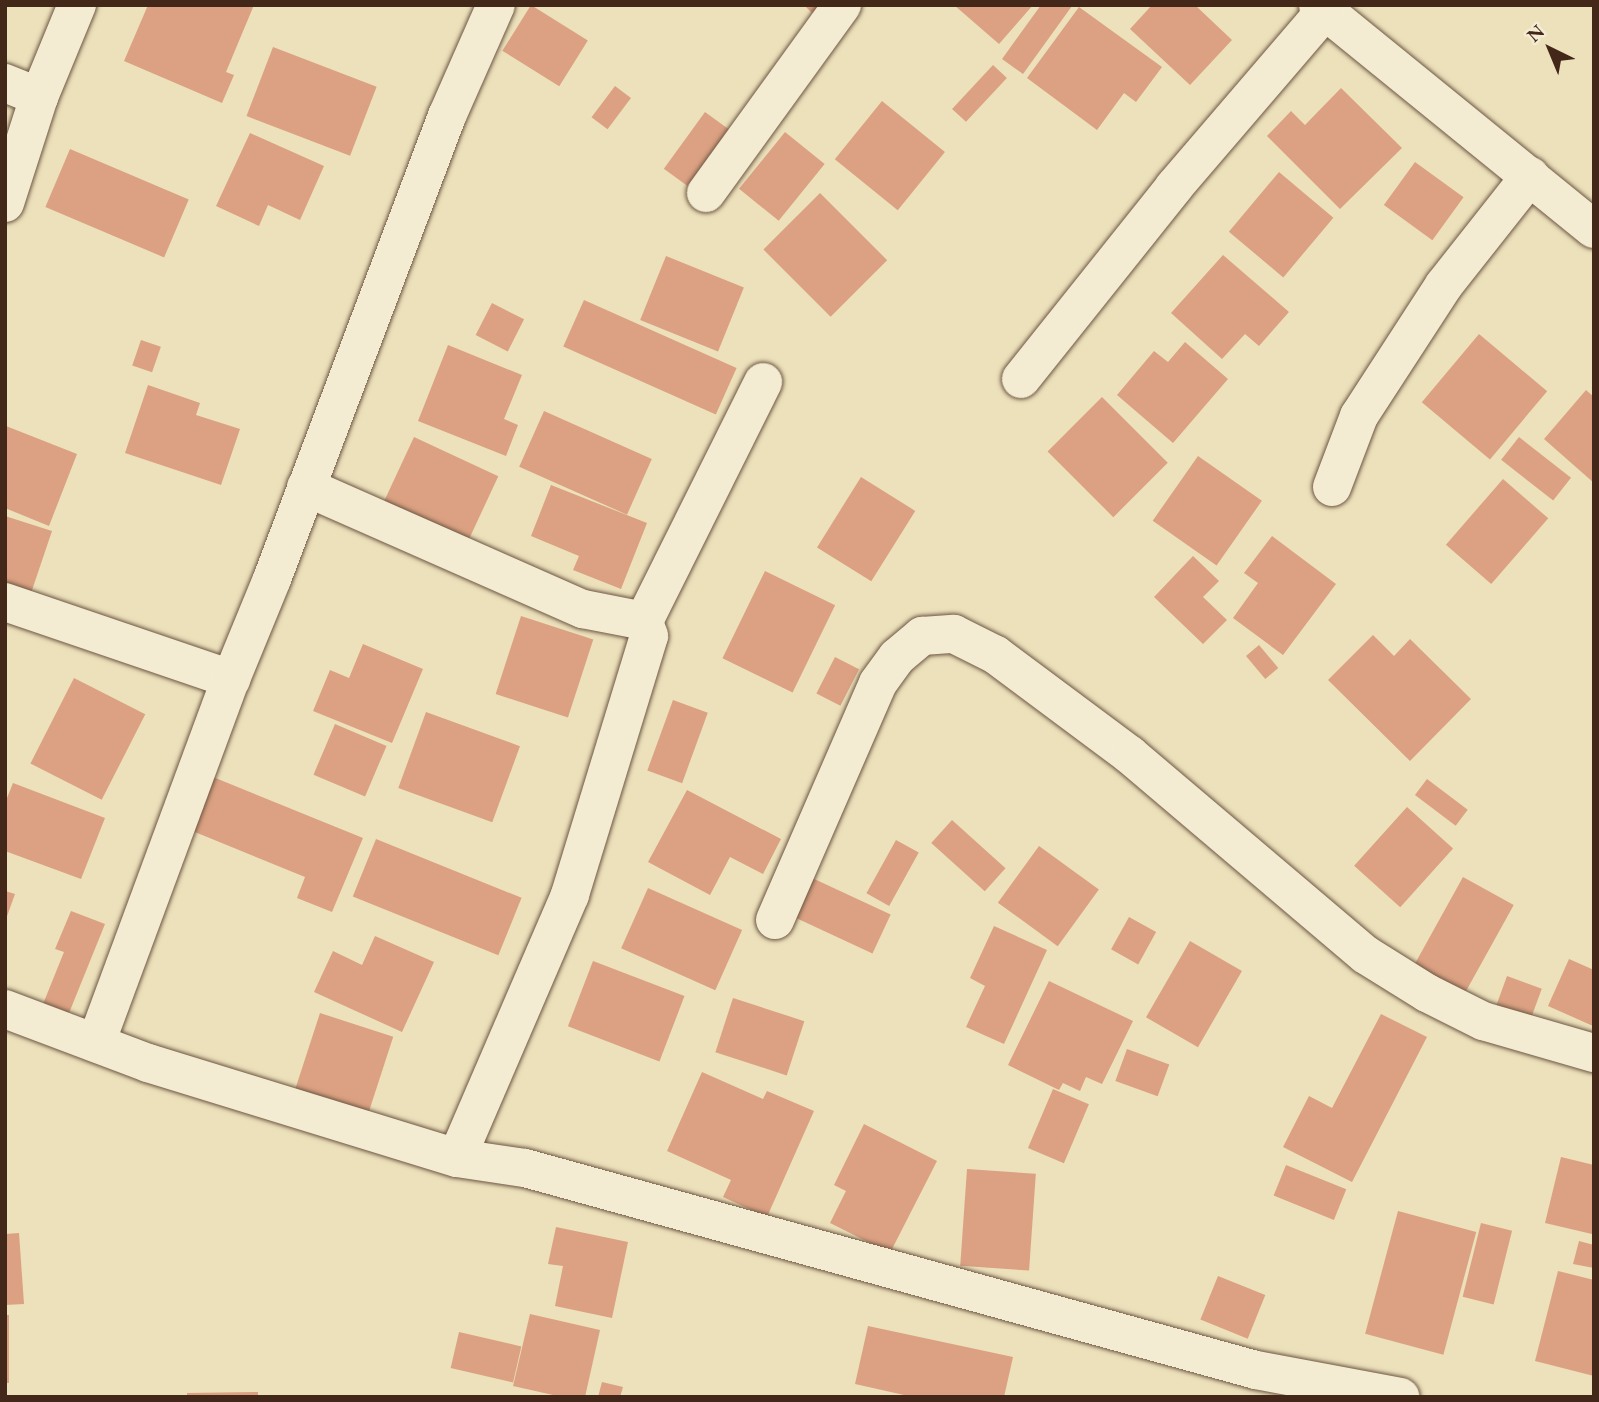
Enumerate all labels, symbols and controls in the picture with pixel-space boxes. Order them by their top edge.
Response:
north arrow [1515,14,1585,84]
text: N [1521,19,1549,48]

